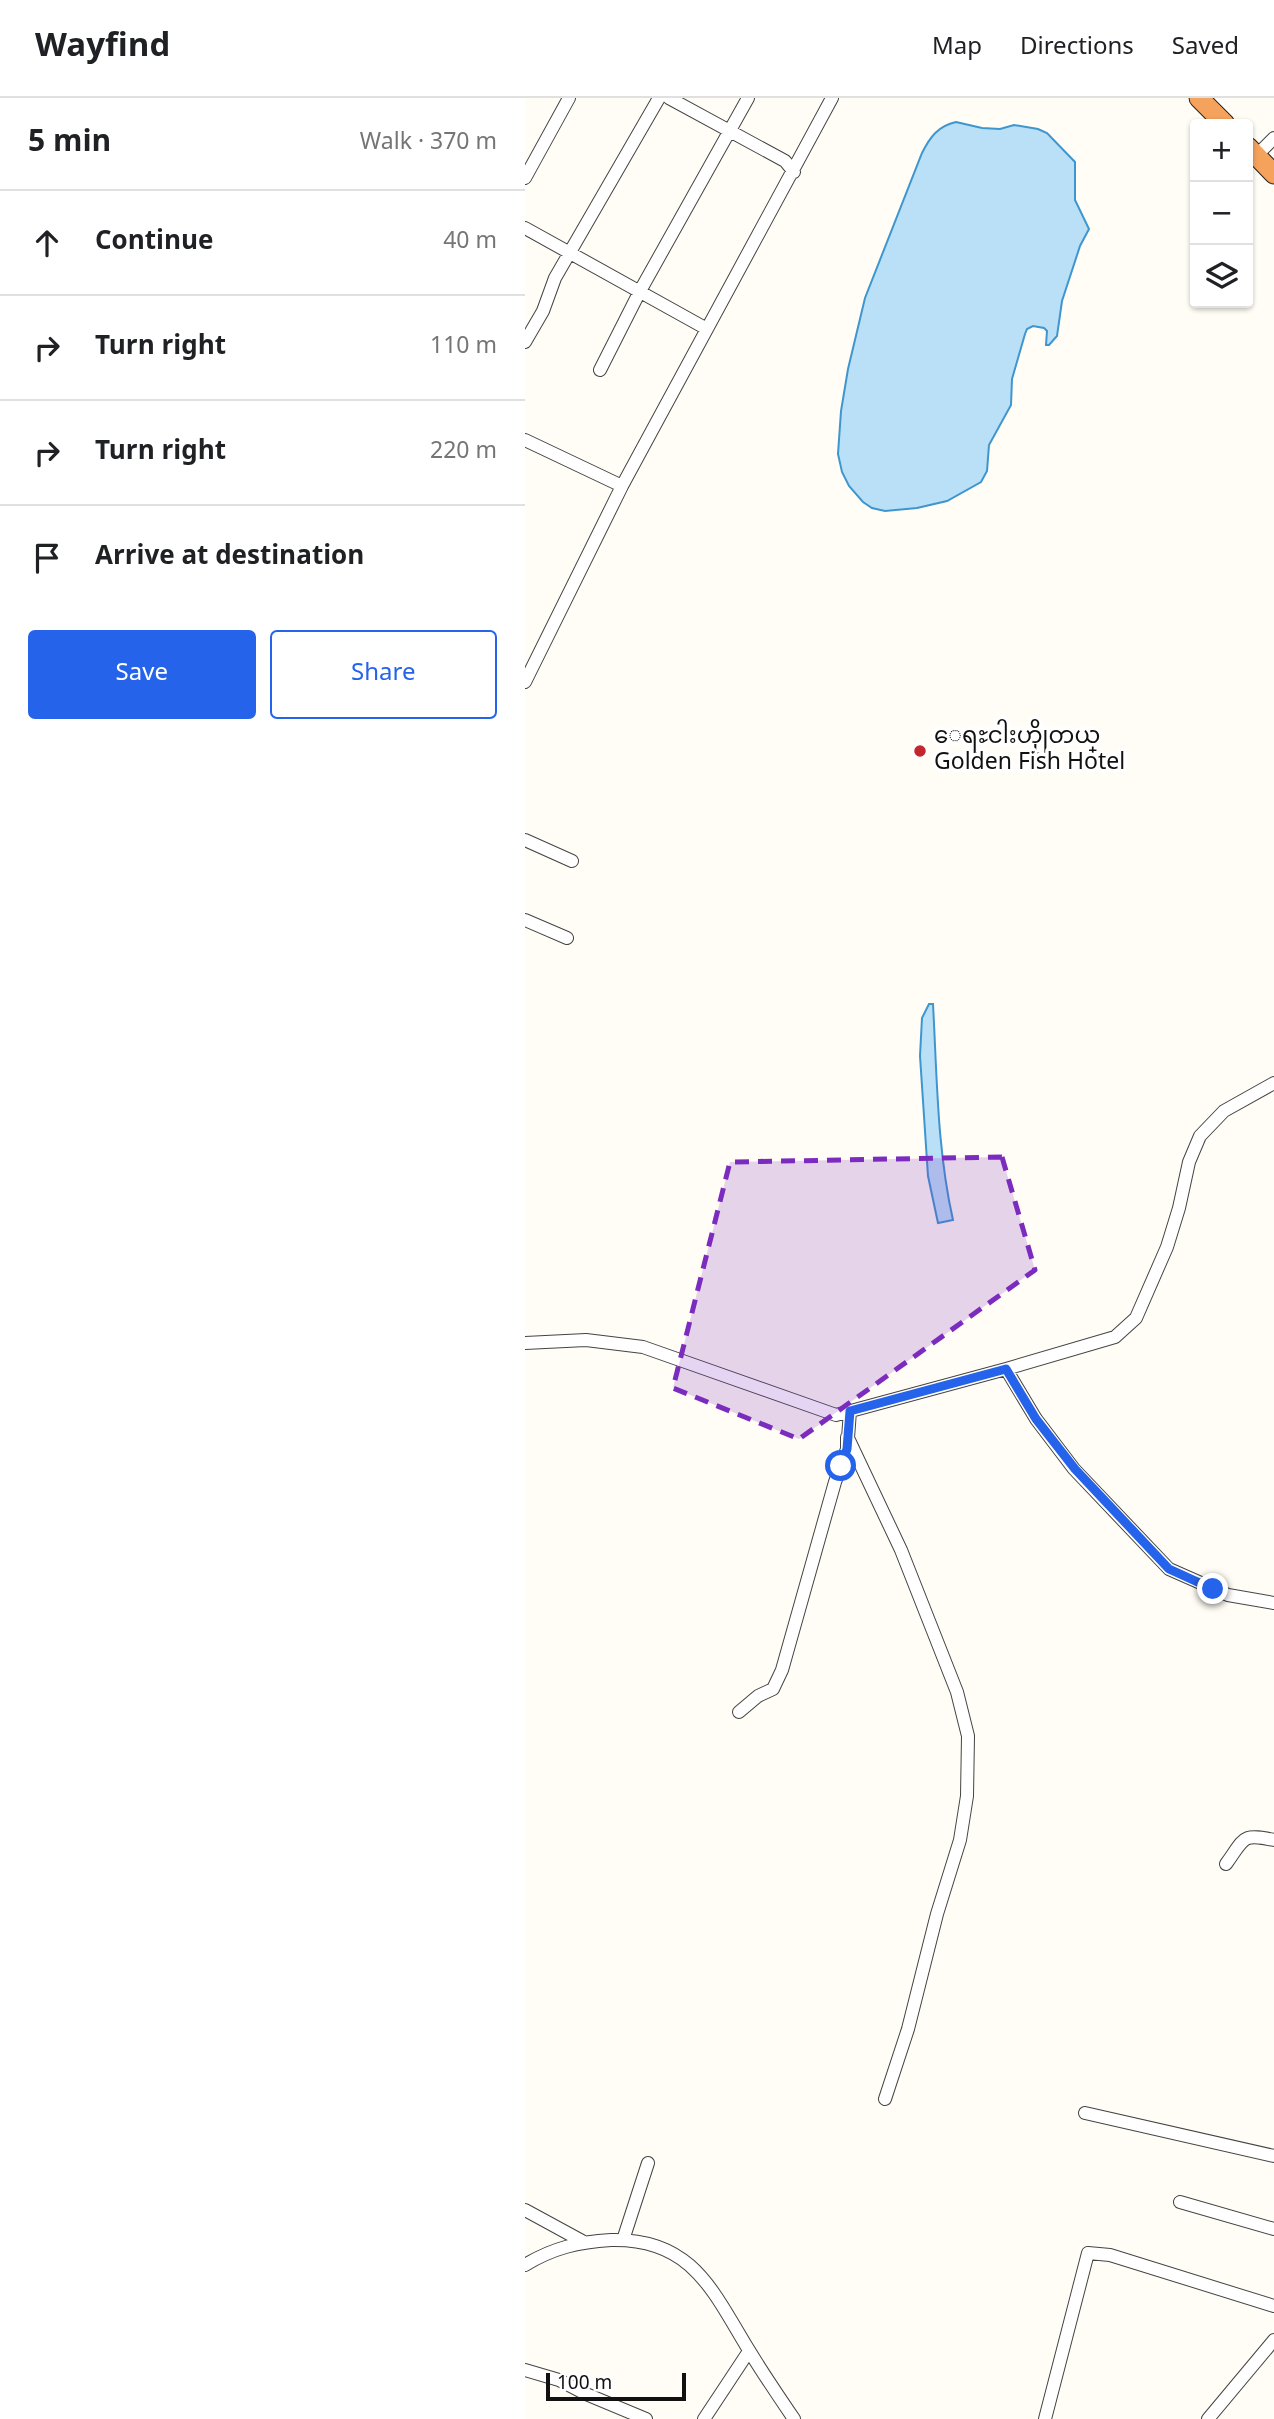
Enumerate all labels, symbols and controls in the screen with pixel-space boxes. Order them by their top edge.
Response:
text: Wayfind [35,12,170,84]
text: Map [932,22,982,75]
text: Directions [1020,22,1134,75]
text: Saved [1172,22,1239,75]
text: 5 min [28,111,111,177]
text: Walk · 370 m [360,119,497,169]
map controls [1190,119,1253,308]
button: + [1190,119,1253,182]
button: − [1190,182,1253,245]
text: Continue [95,215,213,271]
text: 40 m [443,218,497,268]
icon: ahead [28,224,66,262]
button: layers [1190,245,1253,308]
text: Turn right [95,320,226,376]
text: 110 m [430,323,497,373]
icon: right [28,329,66,367]
text: Turn right [95,425,226,481]
text: 220 m [430,428,497,478]
icon: right [28,434,66,472]
text: Arrive at destination [95,530,364,586]
icon: arrive [28,539,66,577]
button: Save [28,630,256,719]
button: Share [270,630,497,719]
place label: ေရႊငါးဟိုုတယ္ Golden Fish Hotel [934,713,1125,789]
marker: ေရႊငါးဟိုုတယ္ Golden Fish Hotel [912,743,928,759]
route start [825,1450,856,1481]
route end [1197,1573,1228,1604]
text: 100 m [557,2364,612,2405]
scale bar [546,2370,686,2402]

